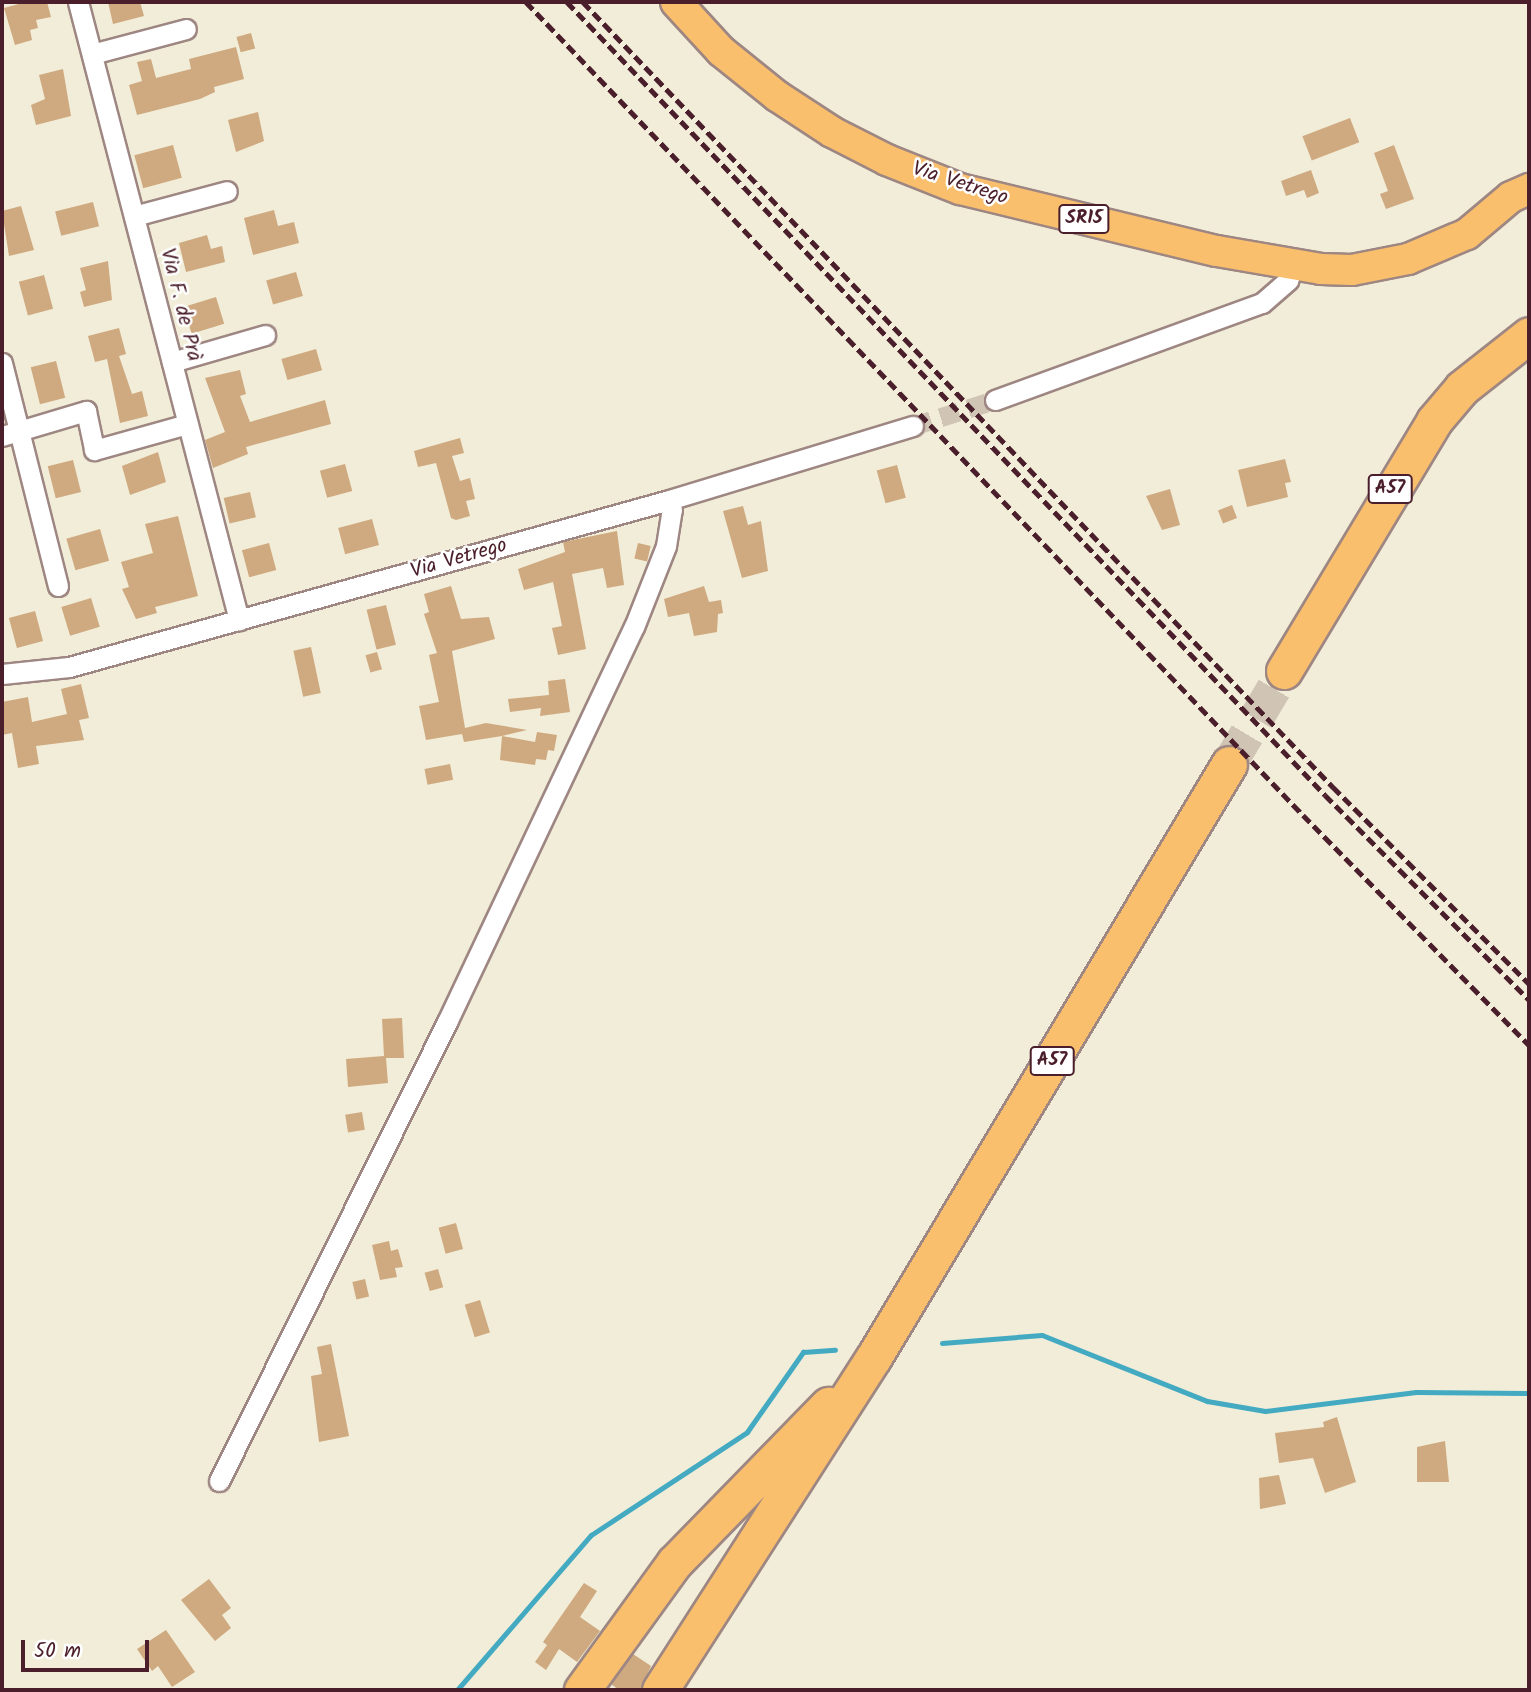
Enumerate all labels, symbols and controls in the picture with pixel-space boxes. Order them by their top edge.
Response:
street label: Via Vetrego [909,157,1011,211]
road number: SR15 [1058,204,1110,234]
street label: Via F. de Prà [154,246,206,364]
road number: A57 [1367,474,1413,504]
street label: Via Vetrego [408,533,510,585]
road number: A57 [1029,1046,1075,1077]
scale bar [24,1626,152,1670]
text: 50 m [34,1635,81,1668]

